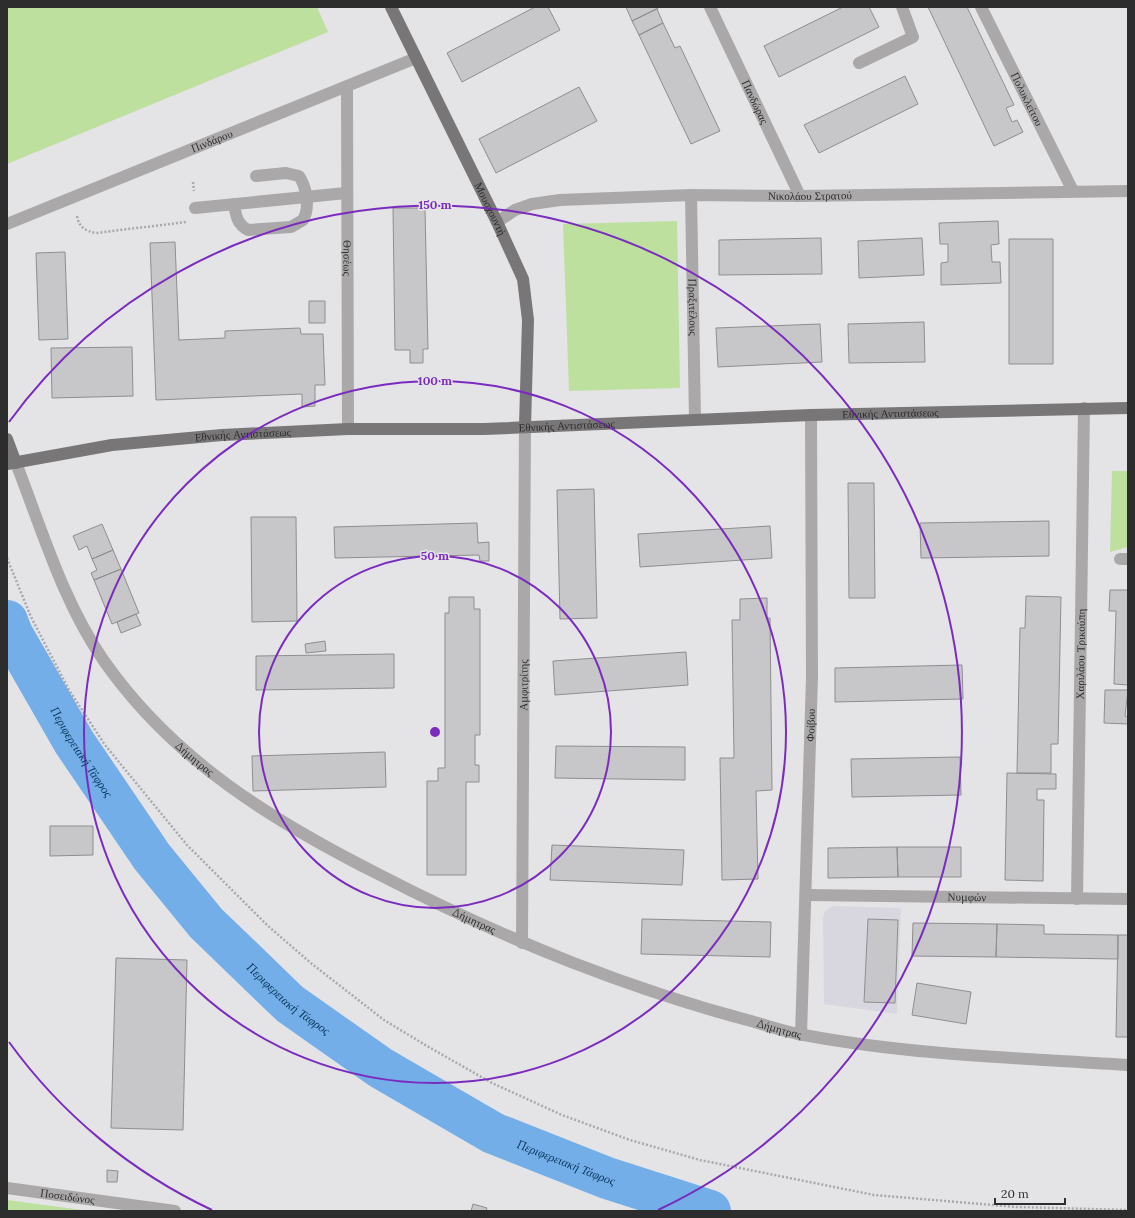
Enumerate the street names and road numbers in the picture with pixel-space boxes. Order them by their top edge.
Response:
street label: Πολυκλείτου [1008,70,1047,129]
street label: Πανδώρας [739,77,772,127]
street label: Πινδάρου [189,126,235,156]
street label: Μουσχουντή [472,180,509,238]
street label: Νικολάου Στρατού [768,188,853,203]
street label: Θησέως [340,240,355,277]
street label: Πραξιτέλους [685,278,701,336]
street label: Εθνικής Αντιστάσεως [842,405,939,421]
street label: Εθνικής Αντιστάσεως [518,416,616,435]
street label: Εθνικής Αντιστάσεως [194,425,292,444]
street label: Χαριλάου Τρικούπη [1073,608,1088,700]
street label: Αμφιτρίτης [516,659,531,711]
street label: Φοίβου [803,708,818,742]
street label: Δήμητρας [173,739,217,779]
street label: Νυμφών [948,890,986,904]
street label: Δήμητρας [450,905,499,937]
street label: Δήμητρας [755,1016,803,1042]
street label: Ποσειδώνος [39,1186,96,1207]

